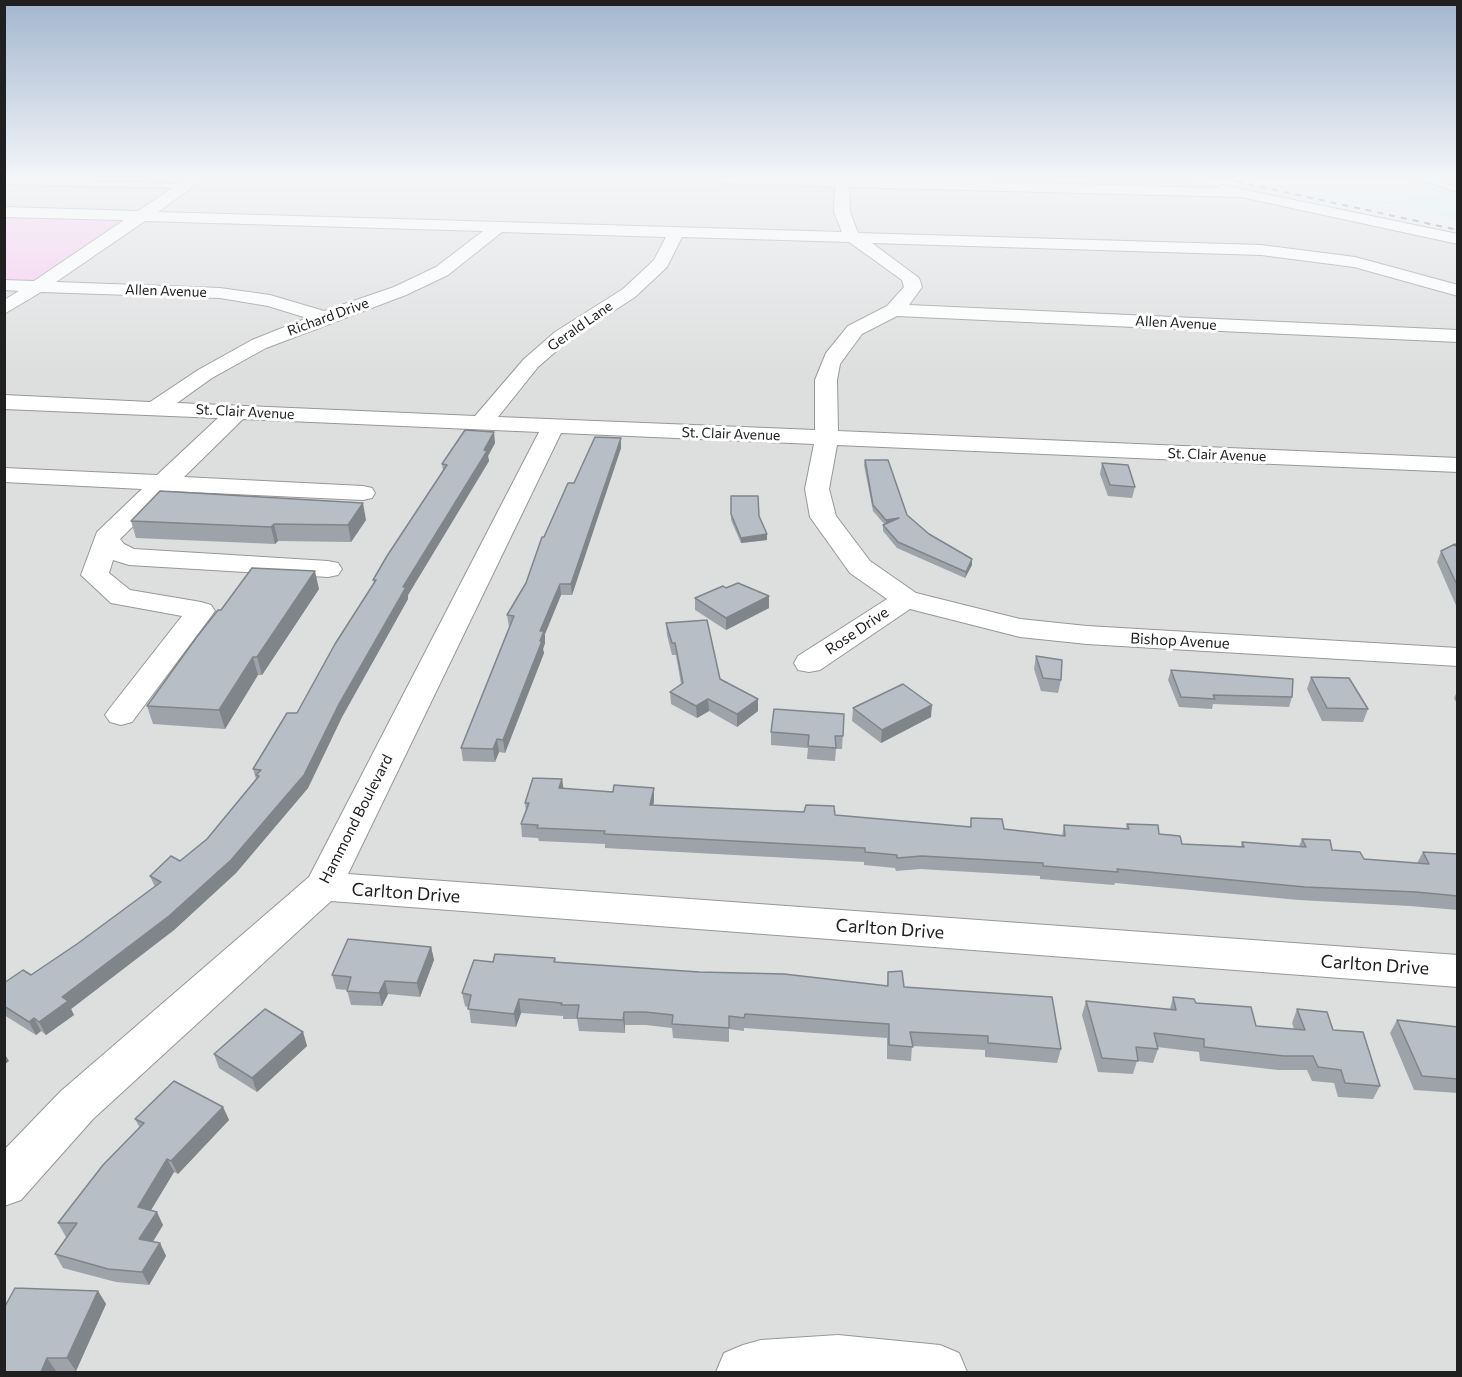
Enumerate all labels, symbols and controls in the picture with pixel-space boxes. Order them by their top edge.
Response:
street label: Allen Avenue [125,281,207,301]
street label: Richard Drive [285,295,371,339]
street label: Gerald Lane [544,297,616,355]
street label: Allen Avenue [1135,312,1217,334]
street label: St. Clair Avenue [195,401,295,423]
street label: St. Clair Avenue [681,424,781,444]
street label: St. Clair Avenue [1167,445,1267,465]
street label: Rose Drive [822,603,892,659]
street label: Bishop Avenue [1130,629,1230,653]
street label: Hammond Boulevard [316,751,396,887]
street label: Carlton Drive [351,878,461,908]
street label: Carlton Drive [835,914,945,944]
street label: Carlton Drive [1320,950,1430,980]

